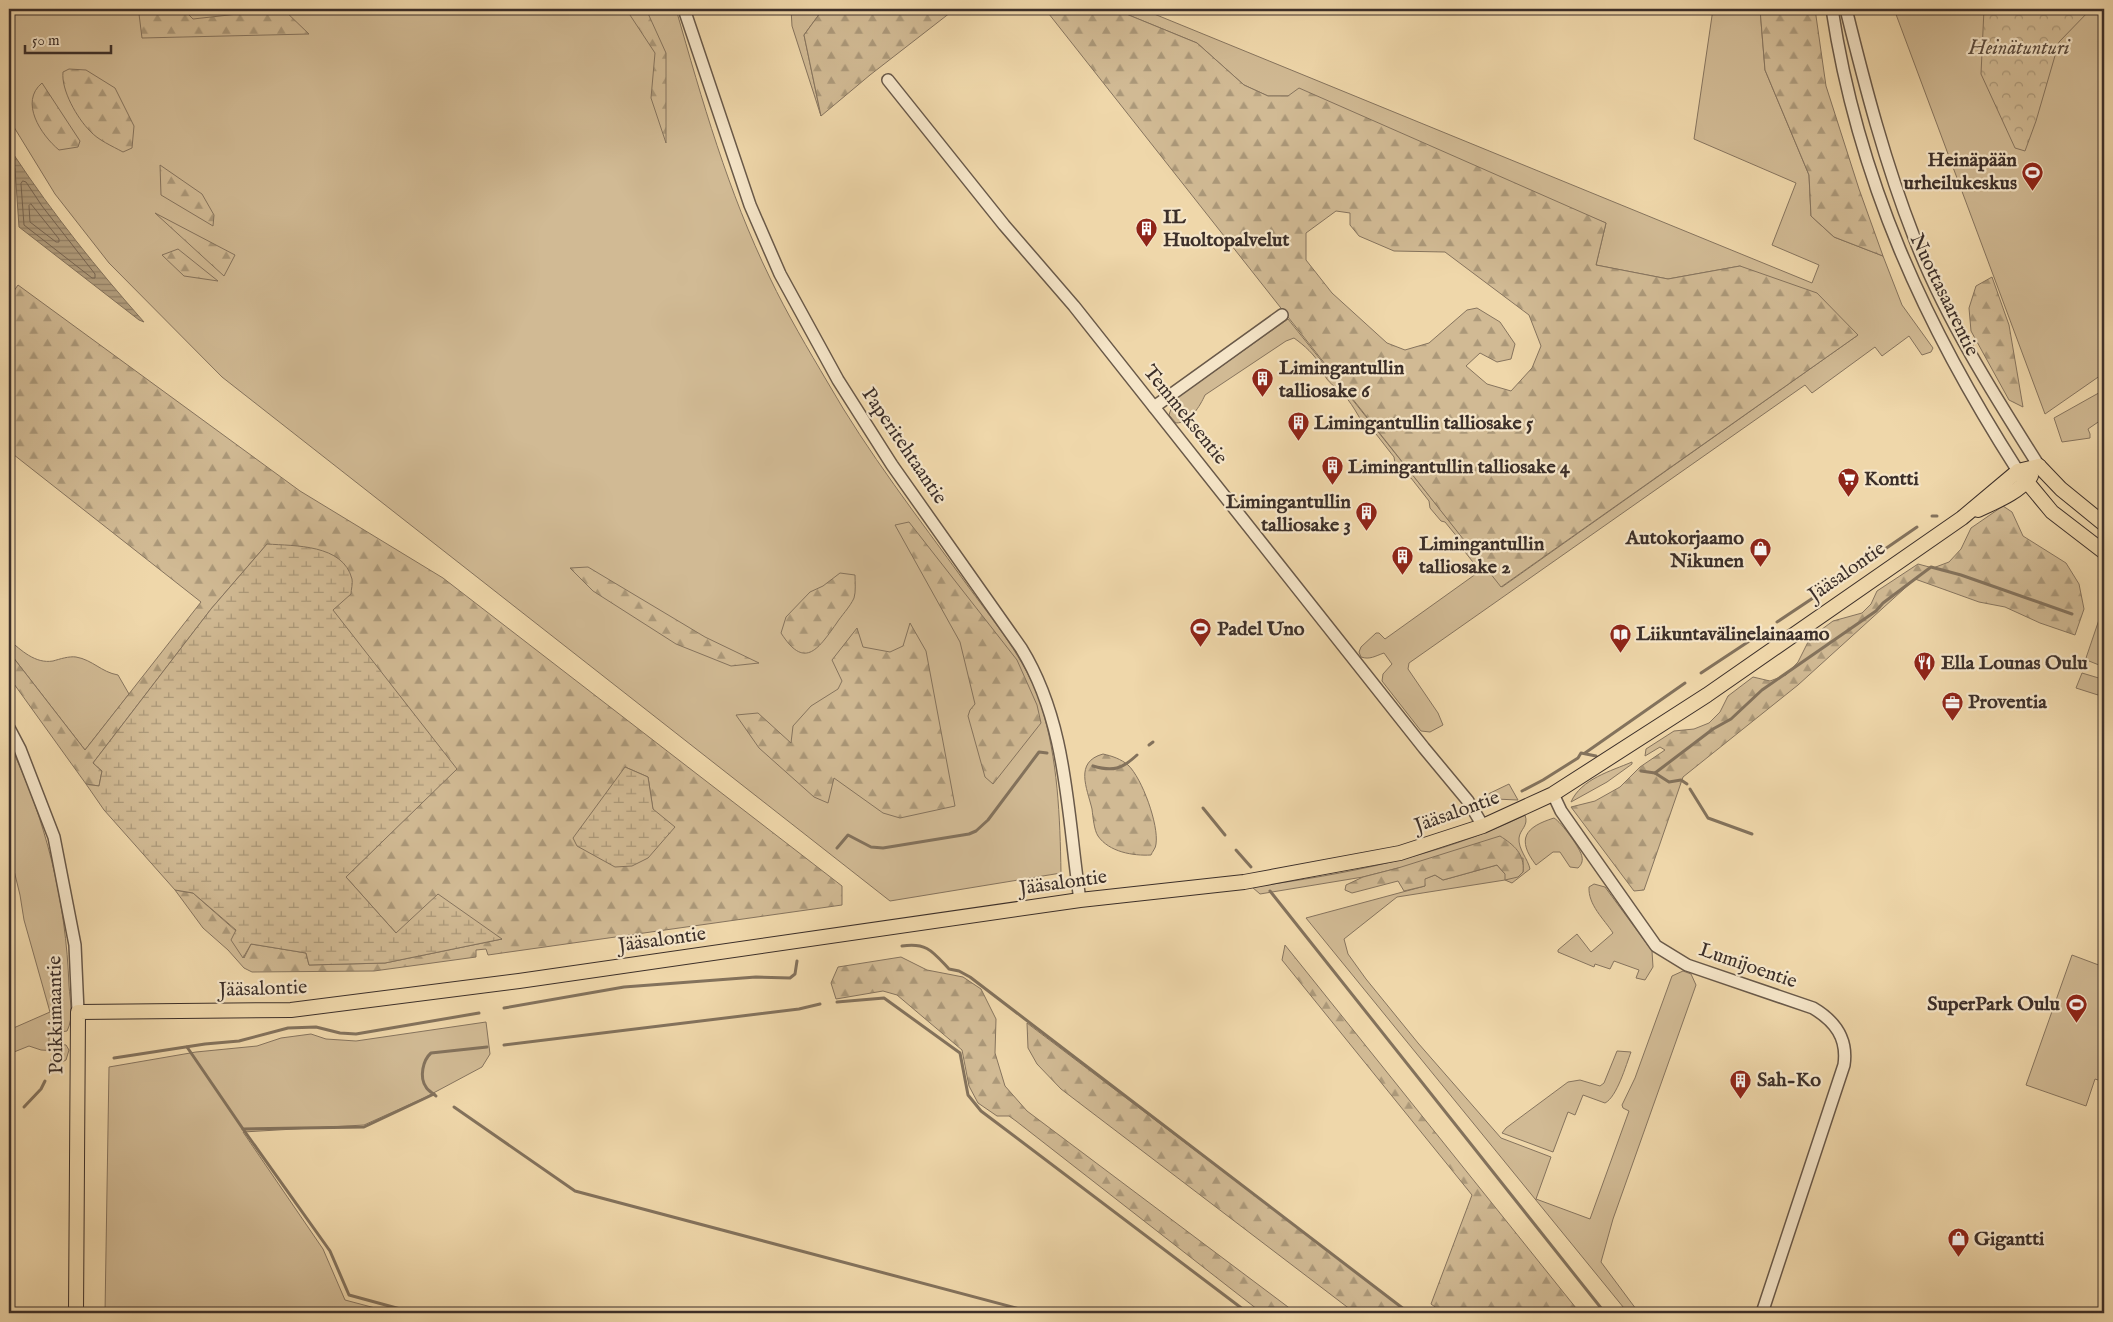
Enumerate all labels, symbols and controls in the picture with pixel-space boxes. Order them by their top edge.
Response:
scale bar [25,22,111,54]
text: 50 m [32,31,60,50]
park label: Heinätunturi [1968,36,2071,61]
place label: Heinäpään urheilukeskus [1904,148,2017,196]
sports icon: Heinäpään urheilukeskus [2021,160,2045,191]
place label: IL Huoltopalvelut [1163,205,1289,253]
building icon: IL Huoltopalvelut [1135,216,1159,247]
street label: Nuottasaarentie [1904,230,1984,360]
place label: Limingantullin talliosake 6 [1278,356,1405,404]
street label: Temmeksentie [1137,360,1233,470]
building icon: Limingantullin talliosake 6 [1251,367,1275,398]
street label: Paperitehtaantie [856,383,952,509]
building icon: Limingantullin talliosake 5 [1286,411,1310,442]
place label: Limingantullin talliosake 5 [1314,411,1534,436]
building icon: Limingantullin talliosake 4 [1320,455,1344,486]
place label: Limingantullin talliosake 4 [1348,455,1571,480]
supermarket icon: Kontti [1836,467,1860,498]
place label: Kontti [1864,467,1919,492]
place label: Limingantullin talliosake 3 [1226,490,1351,538]
building icon: Limingantullin talliosake 3 [1355,501,1379,532]
place label: Autokorjaamo Nikunen [1625,526,1744,574]
place label: Limingantullin talliosake 2 [1418,532,1545,580]
street label: Jääsalontie [1802,536,1890,609]
shop icon: Autokorjaamo Nikunen [1748,537,1772,568]
building icon: Limingantullin talliosake 2 [1391,544,1415,575]
sports icon: Padel Uno [1189,617,1213,648]
place label: Padel Uno [1217,617,1305,642]
library icon: Liikuntavälinelainaamo [1608,622,1632,653]
place label: Liikuntavälinelainaamo [1636,622,1830,647]
restaurant icon: Ella Lounas Oulu [1913,651,1937,682]
place label: Ella Lounas Oulu [1941,651,2088,676]
office icon: Proventia [1940,690,1964,721]
place label: Proventia [1968,690,2047,715]
street label: Jääsalontie [1409,785,1503,840]
street label: Jääsalontie [1015,864,1109,902]
street label: Jääsalontie [614,921,708,959]
street label: Lumijoentie [1696,938,1800,994]
street label: Poikkimaantie [42,955,70,1075]
street label: Jääsalontie [216,975,308,1003]
place label: SuperPark Oulu [1927,992,2061,1017]
sports icon: SuperPark Oulu [2064,992,2088,1023]
building icon: Sah-Ko [1729,1068,1753,1099]
place label: Sah-Ko [1757,1068,1821,1093]
shop icon: Gigantti [1946,1227,1970,1258]
place label: Gigantti [1974,1227,2045,1252]

